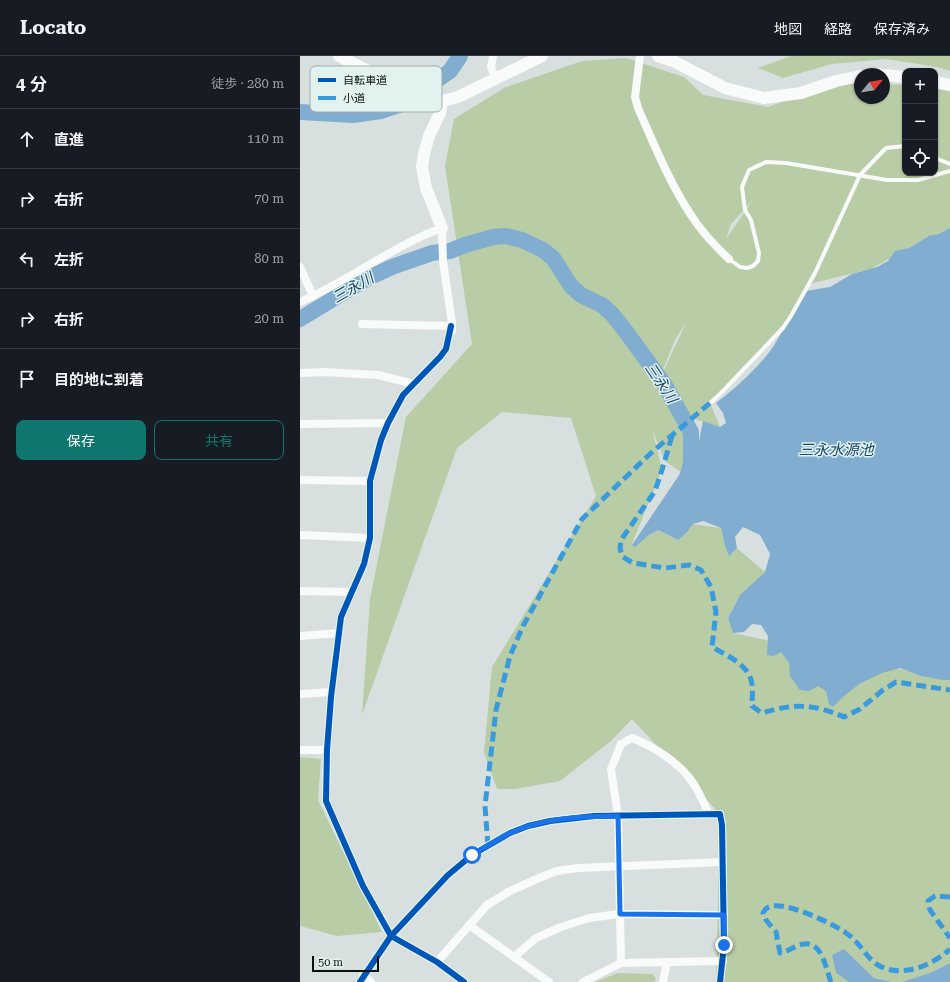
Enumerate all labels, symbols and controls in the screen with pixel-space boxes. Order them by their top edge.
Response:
text: Locato [20,16,86,39]
text: 地図 [774,21,802,37]
text: 経路 [824,21,852,37]
text: 保存済み [874,21,930,37]
legend [310,66,442,112]
north arrow [854,68,890,104]
map controls [902,68,938,176]
button: + [902,68,938,104]
text: 4 分 [16,74,47,94]
text: 自転車道 [343,74,387,87]
text: 徒歩 · 280 m [211,76,284,91]
text: 小道 [343,92,365,105]
button: − [902,104,938,140]
icon: ahead [16,128,38,150]
text: 直進 [54,131,84,149]
text: 110 m [247,131,284,146]
button: locate [902,140,938,176]
icon: right [16,188,38,210]
text: 右折 [54,191,84,209]
text: 70 m [254,191,284,206]
icon: left [16,248,38,270]
text: 左折 [54,251,84,269]
text: 80 m [254,251,284,266]
water label: 三永川 [329,268,379,307]
icon: right [16,308,38,330]
text: 右折 [54,311,84,329]
text: 20 m [254,311,284,326]
water label: 三永川 [641,359,682,408]
icon: arrive [16,368,38,390]
text: 目的地に到着 [54,371,144,389]
button: 保存 [16,420,146,460]
button: 共有 [154,420,284,460]
water label: 三永水源池 [798,441,875,459]
route start [463,846,481,864]
route end [715,936,733,954]
scale bar [312,954,379,973]
text: 50 m [318,956,343,969]

